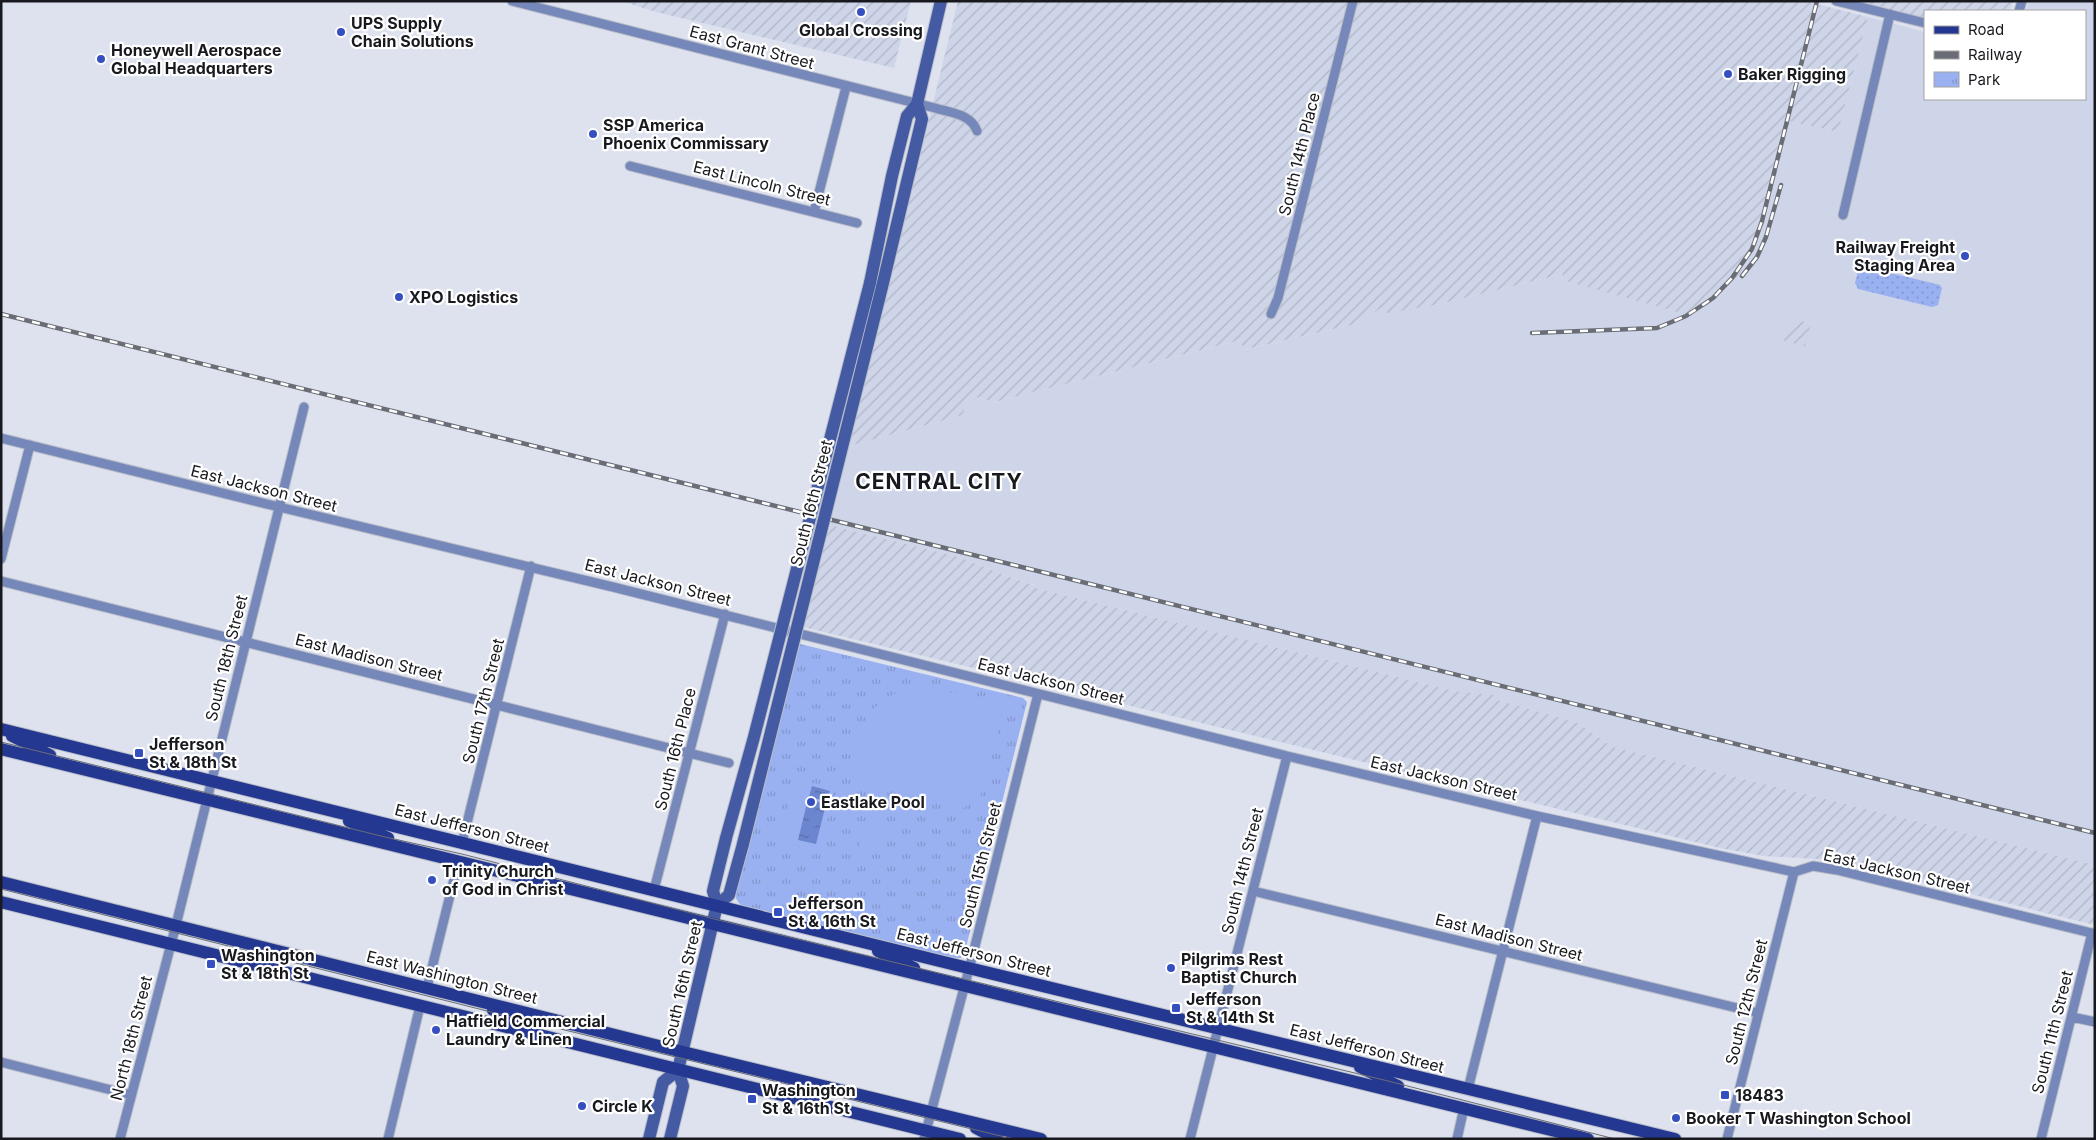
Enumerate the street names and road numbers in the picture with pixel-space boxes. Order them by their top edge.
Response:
street label: East Grant Street [688,21,816,73]
street label: South 14th Place [1274,90,1324,218]
street label: East Lincoln Street [691,156,833,210]
street label: South 16th Street [786,438,836,568]
street label: East Jackson Street [189,460,339,516]
street label: East Jackson Street [583,554,733,610]
street label: South 18th Street [201,593,251,723]
street label: East Madison Street [293,629,445,685]
street label: South 17th Street [458,636,508,766]
street label: East Jackson Street [976,653,1126,709]
street label: South 16th Place [650,686,700,812]
street label: East Jackson Street [1369,751,1519,805]
street label: East Jefferson Street [393,799,551,857]
street label: South 15th Street [955,800,1005,930]
street label: South 14th Street [1217,806,1267,936]
street label: East Jackson Street [1822,844,1972,898]
street label: East Madison Street [1433,909,1585,965]
street label: South 16th Street [658,919,706,1049]
street label: East Jefferson Street [895,923,1053,981]
street label: South 12th Street [1721,937,1771,1067]
street label: East Washington Street [364,946,540,1008]
street label: South 11th Street [2027,968,2077,1096]
street label: North 18th Street [106,974,156,1102]
street label: East Jefferson Street [1288,1019,1446,1077]

